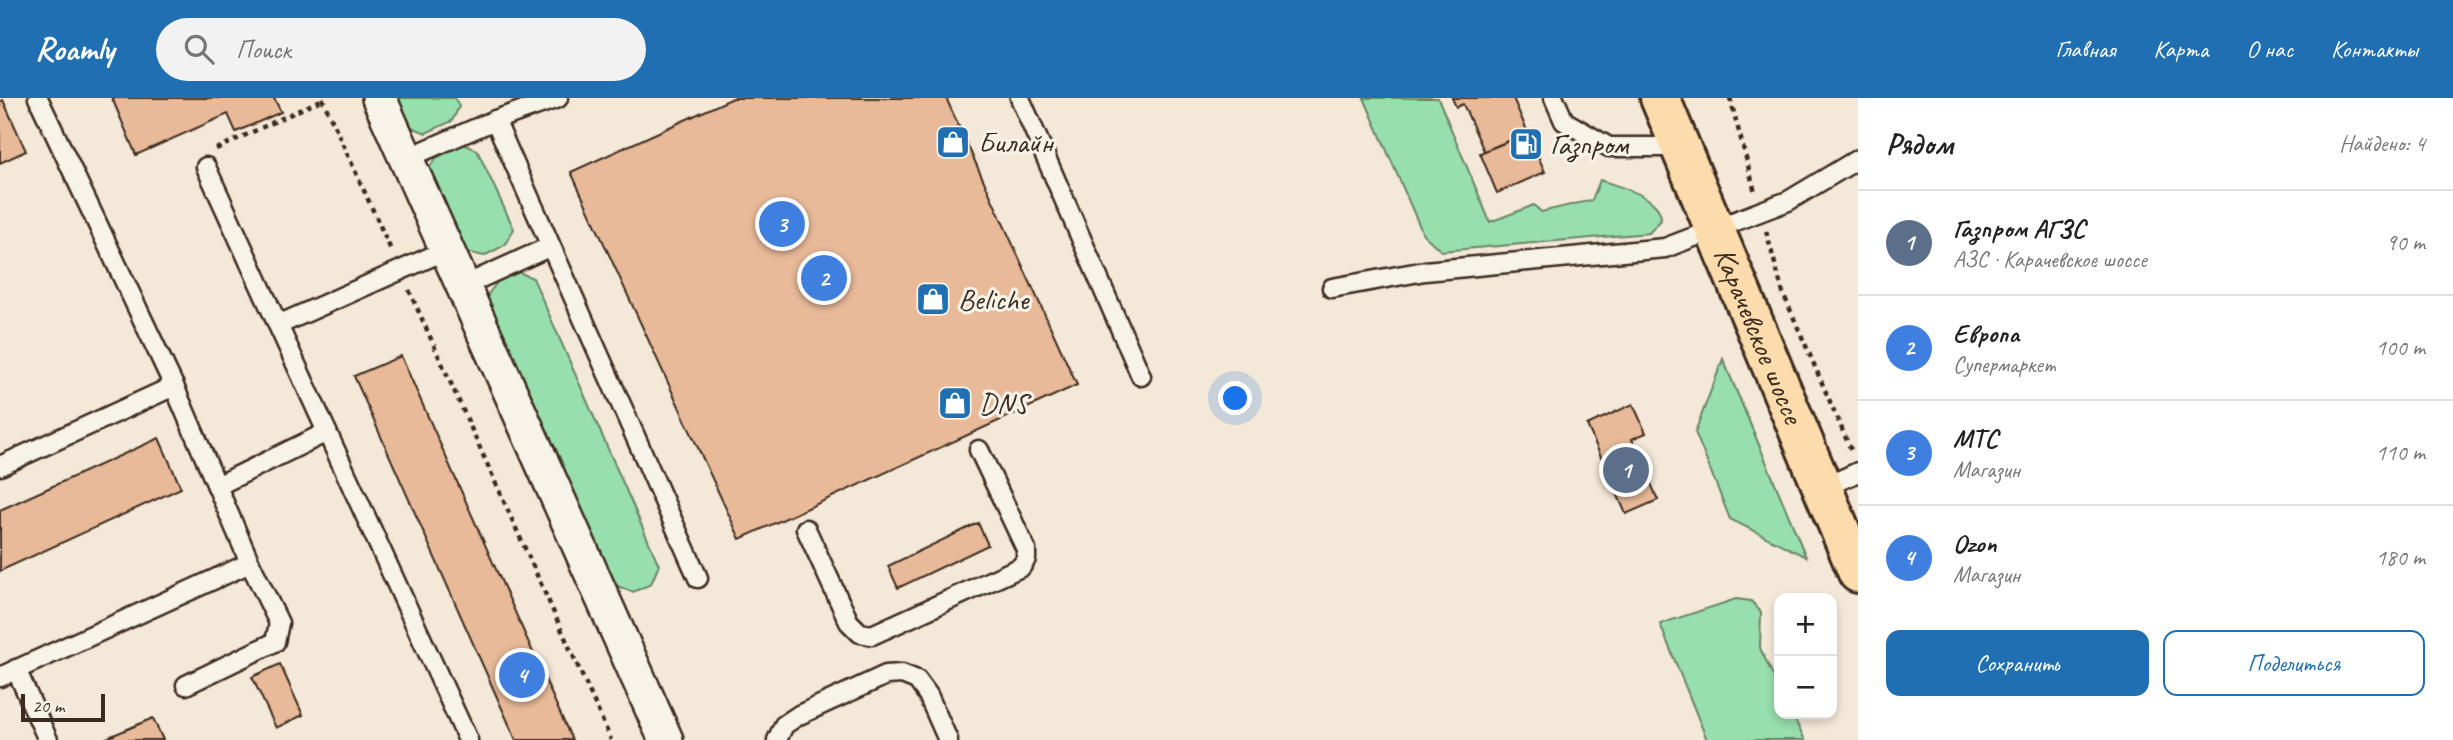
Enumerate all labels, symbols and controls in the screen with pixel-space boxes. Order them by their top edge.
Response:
search box [156,18,646,81]
text: Roamly [35,28,114,70]
icon: search [180,30,218,68]
text: Поиск [236,33,291,66]
text: Главная [2055,34,2116,64]
text: Карта [2154,34,2208,64]
text: О нас [2246,34,2293,64]
text: Контакты [2331,34,2418,64]
shop icon: Билайн [934,123,972,161]
place label: Билайн [978,123,1054,161]
fuel station icon: Газпром [1507,125,1545,163]
place label: Газпром [1550,125,1630,163]
text: Рядом [1886,125,1953,163]
text: Найдено: 4 [2339,129,2425,158]
pin: 3 [759,198,805,250]
text: Газпром АГЗС [1953,212,2085,245]
text: 1 [1904,228,1914,257]
text: 90 m [2386,228,2425,257]
street label: Карачевское шоссе [1705,242,1813,431]
text: АЗС · Карачевское шоссе [1953,245,2147,274]
pin: 2 [801,252,847,304]
shop icon: Beliche [914,280,952,318]
place label: Beliche [958,280,1030,318]
text: Европа [1953,317,2019,350]
text: 2 [1904,333,1914,362]
text: 100 m [2376,333,2425,362]
text: Супермаркет [1953,350,2056,379]
your location [1218,381,1252,415]
shop icon: DNS [936,384,974,422]
place label: DNS [979,384,1032,422]
text: МТС [1953,422,1998,455]
text: 3 [1904,438,1914,467]
text: 110 m [2376,438,2425,467]
pin: 1 [1603,444,1649,496]
text: Магазин [1953,455,2020,484]
text: Ozon [1953,527,1996,560]
text: 4 [1904,543,1914,572]
text: 180 m [2376,543,2425,572]
text: Магазин [1953,560,2020,589]
map controls [1774,593,1837,719]
button: + [1774,593,1837,656]
button: Сохранить [1886,630,2149,696]
button: Поделиться [2163,630,2425,696]
pin: 4 [499,649,545,701]
button: − [1774,656,1837,719]
scale bar [21,691,105,723]
text: 20 m [32,694,64,718]

